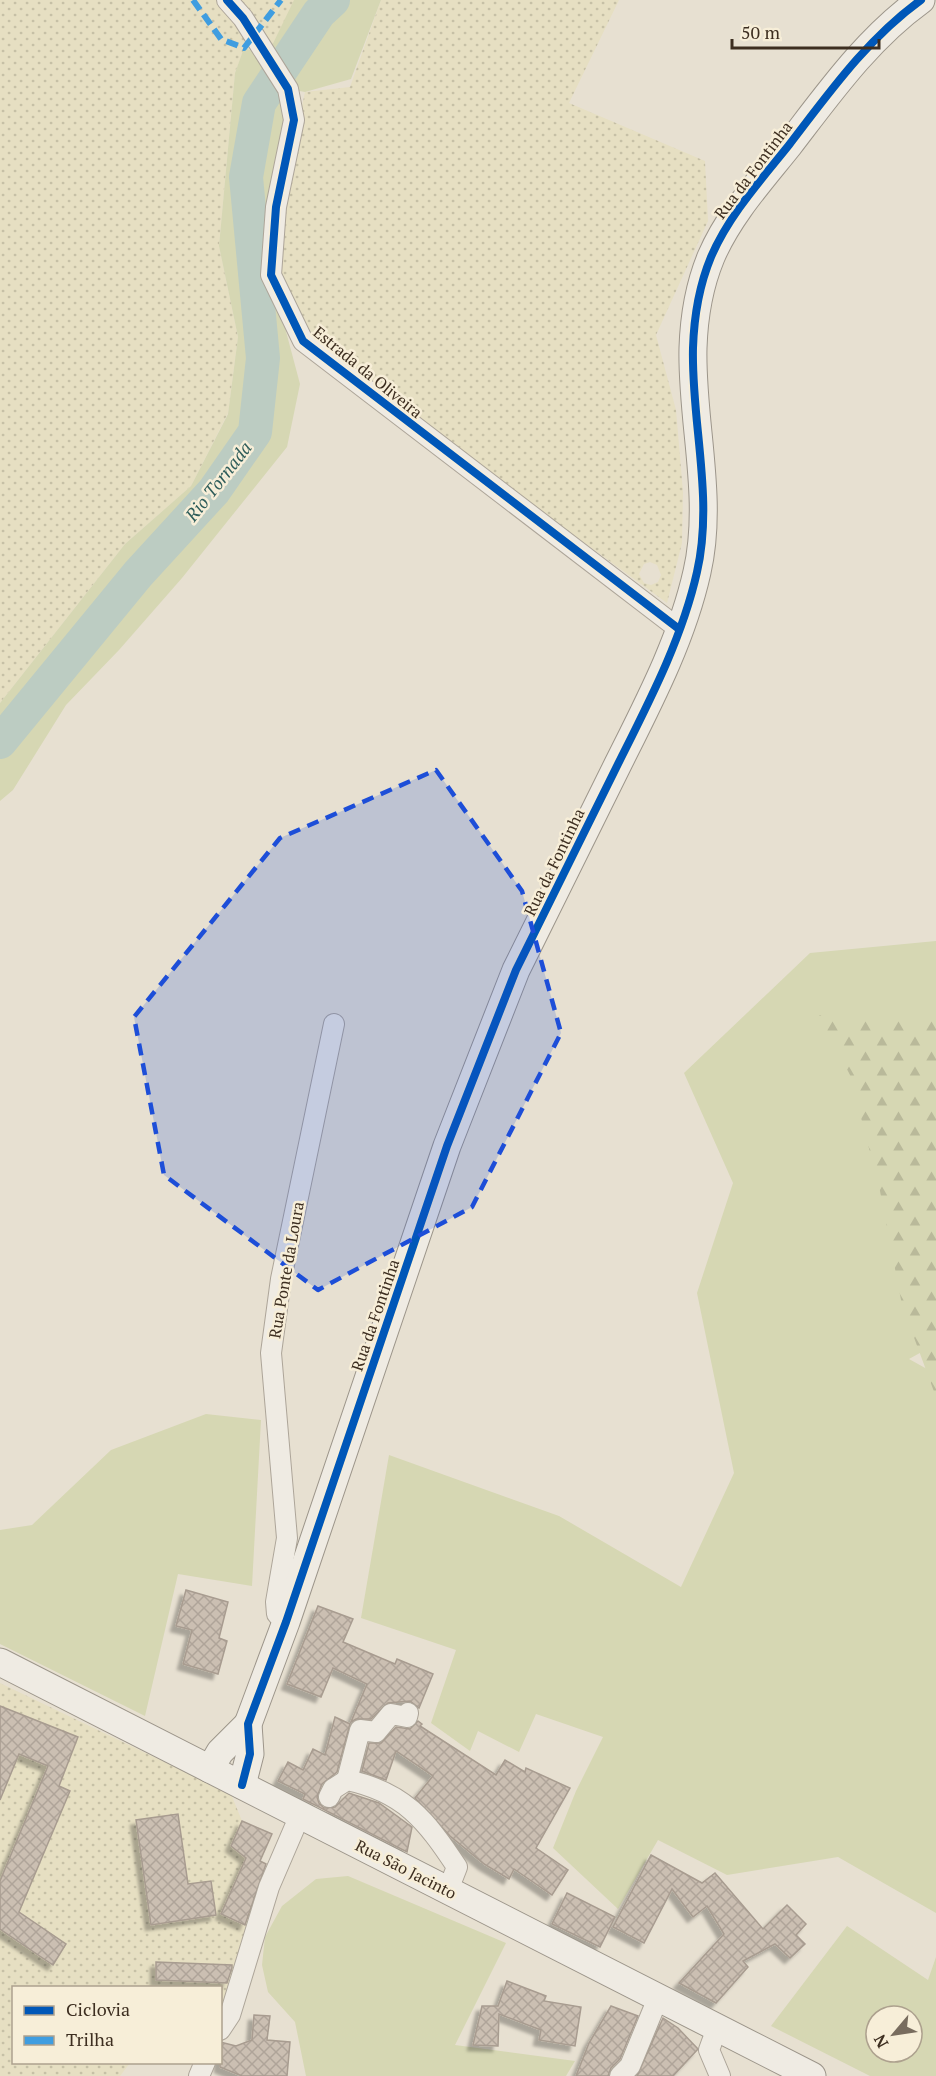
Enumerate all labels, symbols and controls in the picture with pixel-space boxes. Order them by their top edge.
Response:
scale bar [732,12,879,50]
text: 50 m [741,20,781,44]
street label: Rua da Fontinha [709,117,797,223]
street label: Estrada da Oliveira [309,321,427,423]
water label: Rio Tornada [179,436,257,527]
street label: Rua da Fontinha [518,805,590,919]
street label: Rua Ponte da Loura [263,1200,309,1340]
street label: Rua da Fontinha [346,1256,404,1374]
street label: Rua São Jacinto [352,1834,461,1904]
legend [12,1986,222,2064]
text: Ciclovia [66,1997,130,2021]
north arrow [864,2004,924,2064]
text: Trilha [66,2027,114,2051]
text: N [868,2031,893,2052]

